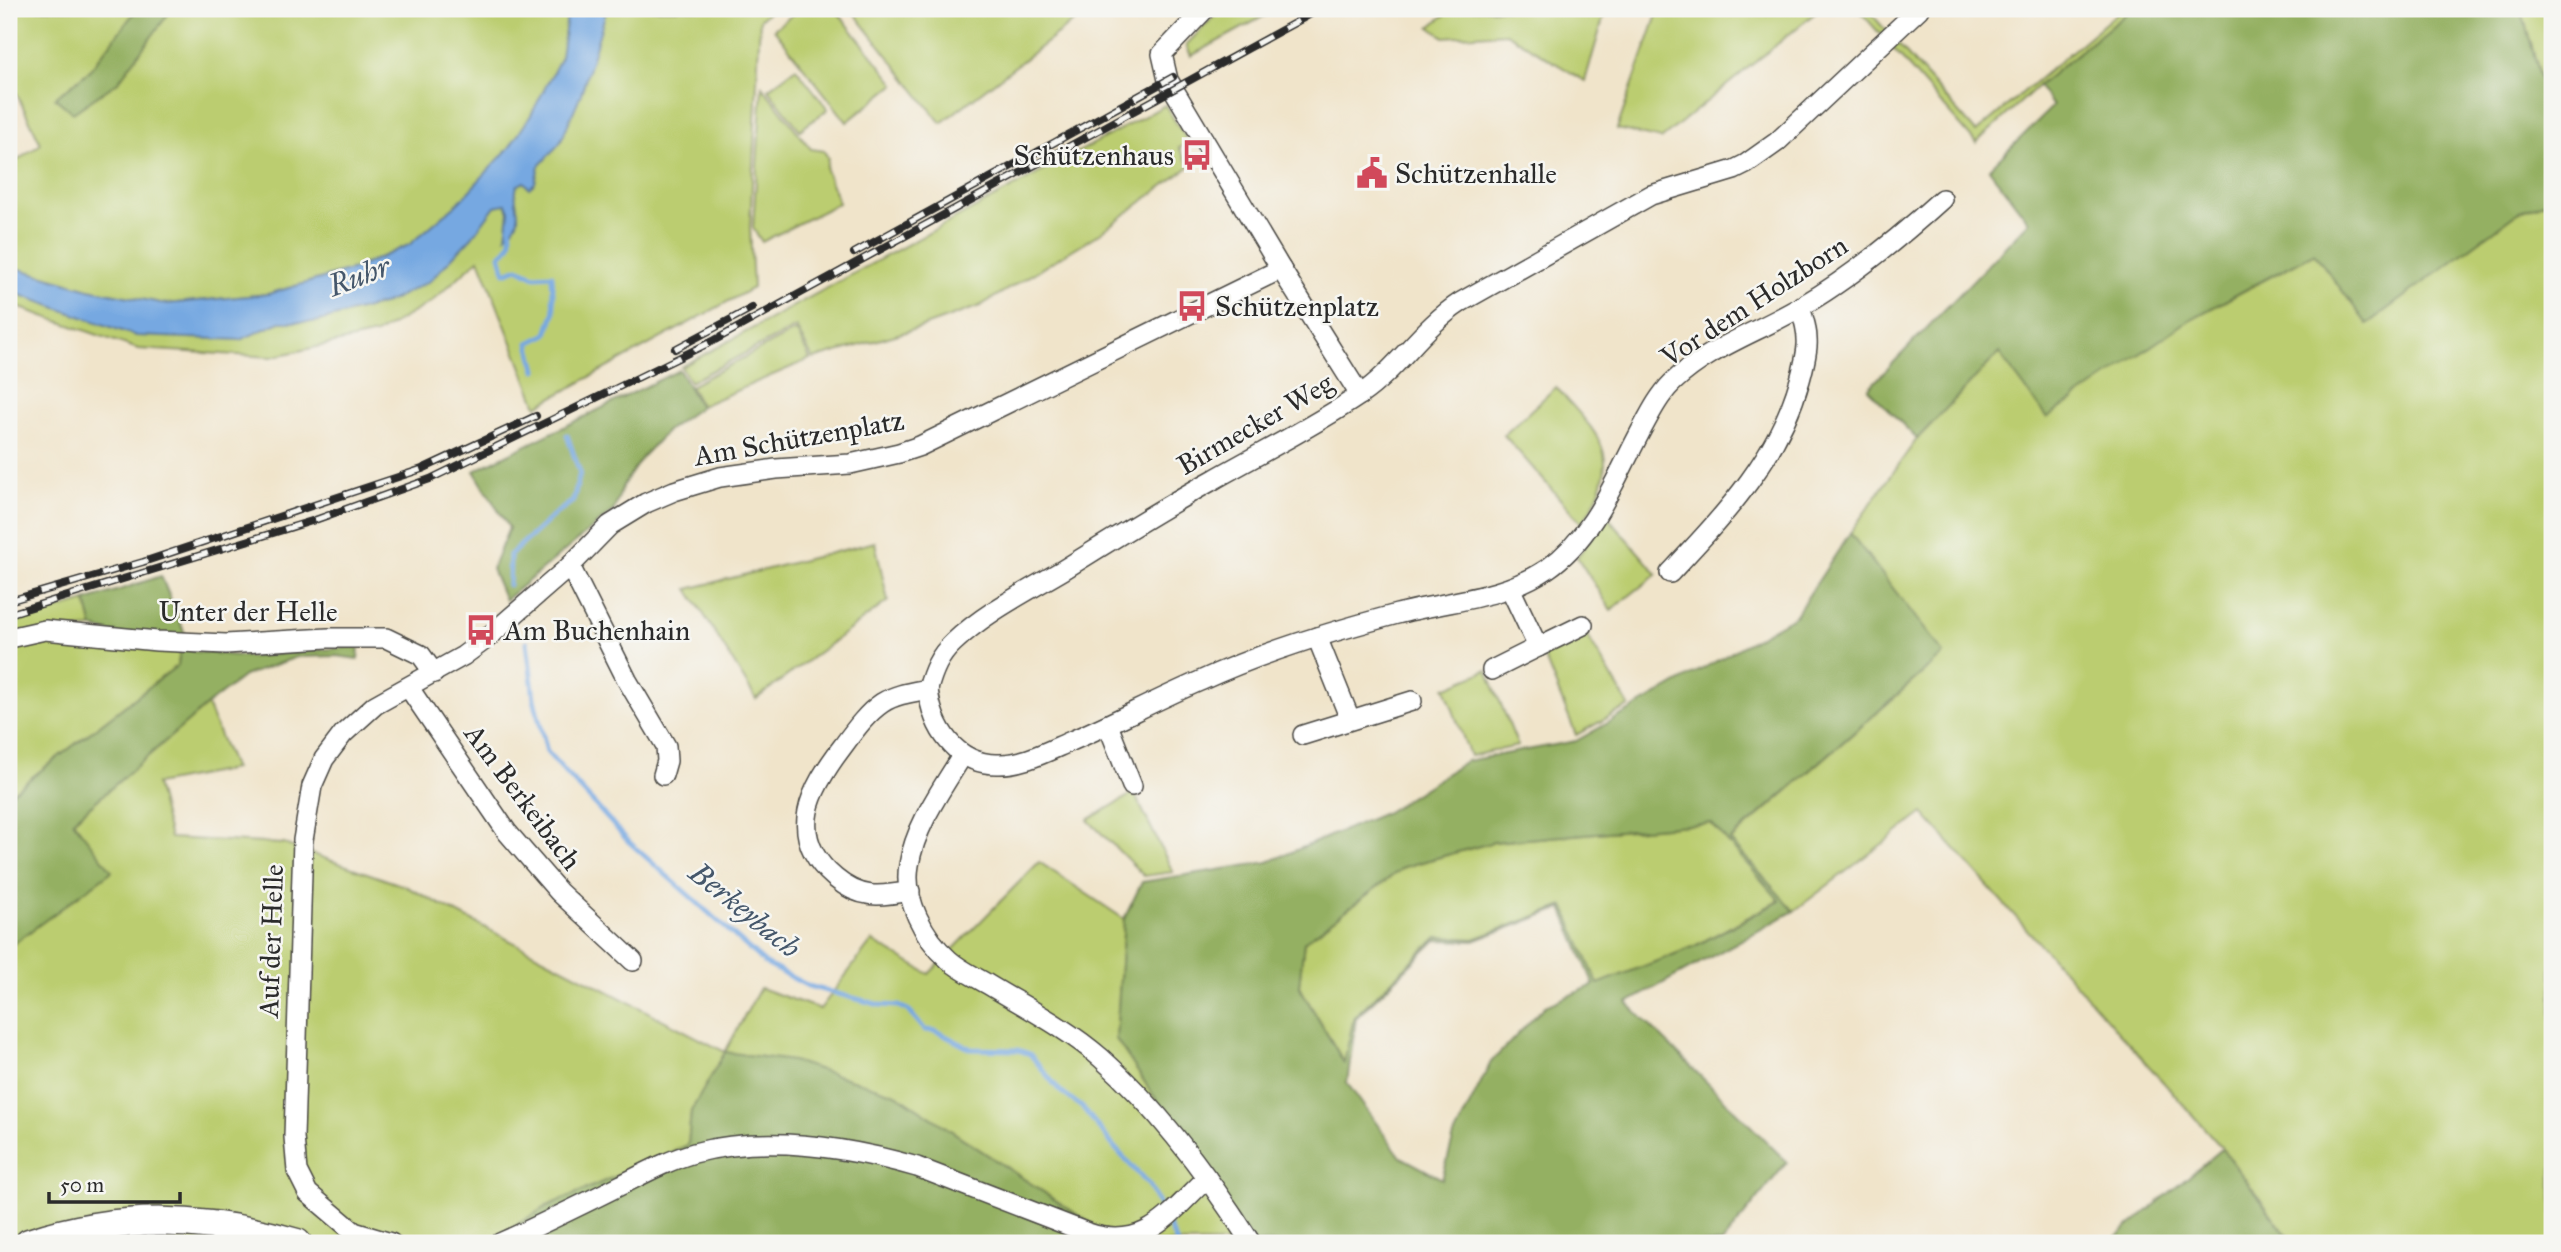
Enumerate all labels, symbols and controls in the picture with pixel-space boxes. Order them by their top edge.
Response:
place label: Schützenhaus [1014,138,1174,173]
bus stop icon: Schützenhaus [1180,138,1214,172]
public building icon: Schützenhalle [1355,156,1389,190]
place label: Schützenhalle [1395,156,1557,191]
street label: Vor dem Holzborn [1653,228,1854,375]
water label: Ruhr [322,247,396,305]
bus stop icon: Schützenplatz [1175,289,1209,323]
place label: Schützenplatz [1215,289,1379,324]
street label: Birmecker Weg [1171,365,1340,483]
street label: Am Schützenplatz [690,402,907,474]
street label: Unter der Helle [158,594,338,629]
bus stop icon: Am Buchenhain [464,613,498,647]
place label: Am Buchenhain [503,613,690,648]
street label: Am Berkeibach [456,716,589,877]
water label: Berkeybach [681,853,808,966]
street label: Auf der Helle [251,864,291,1019]
scale bar [49,1161,180,1205]
text: 50 m [60,1172,105,1198]

